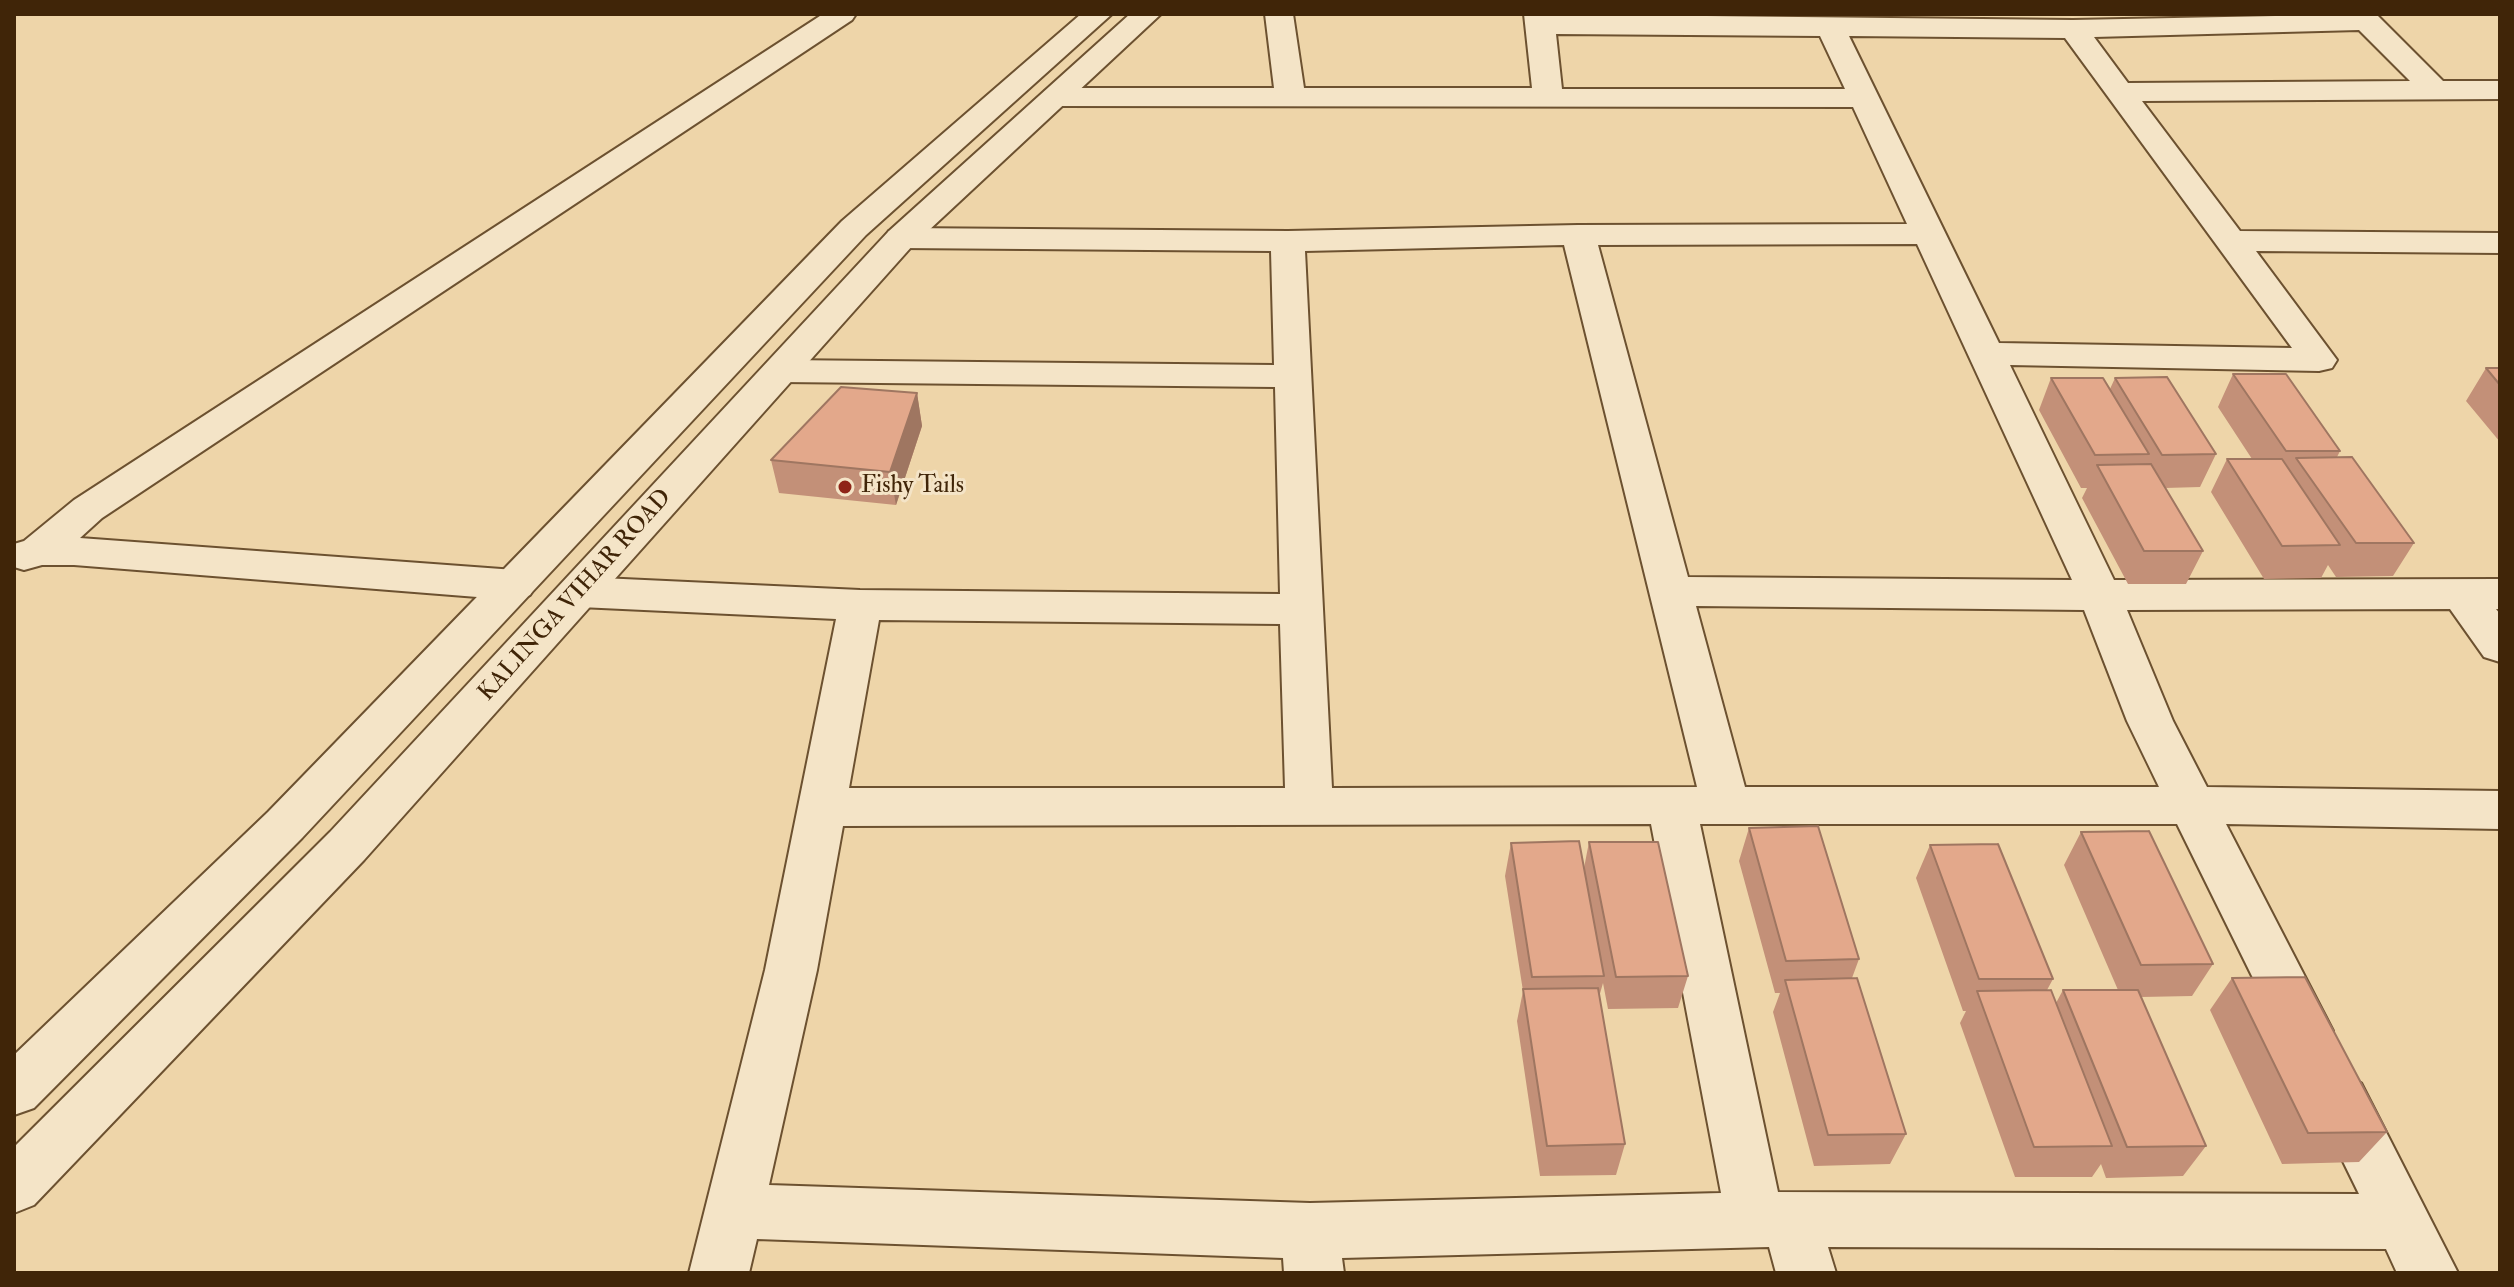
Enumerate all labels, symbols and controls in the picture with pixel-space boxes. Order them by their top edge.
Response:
place label: Fishy Tails [861,473,964,501]
marker: Fishy Tails [836,478,854,496]
street label: KALINGA VIHAR ROAD [473,484,679,708]

